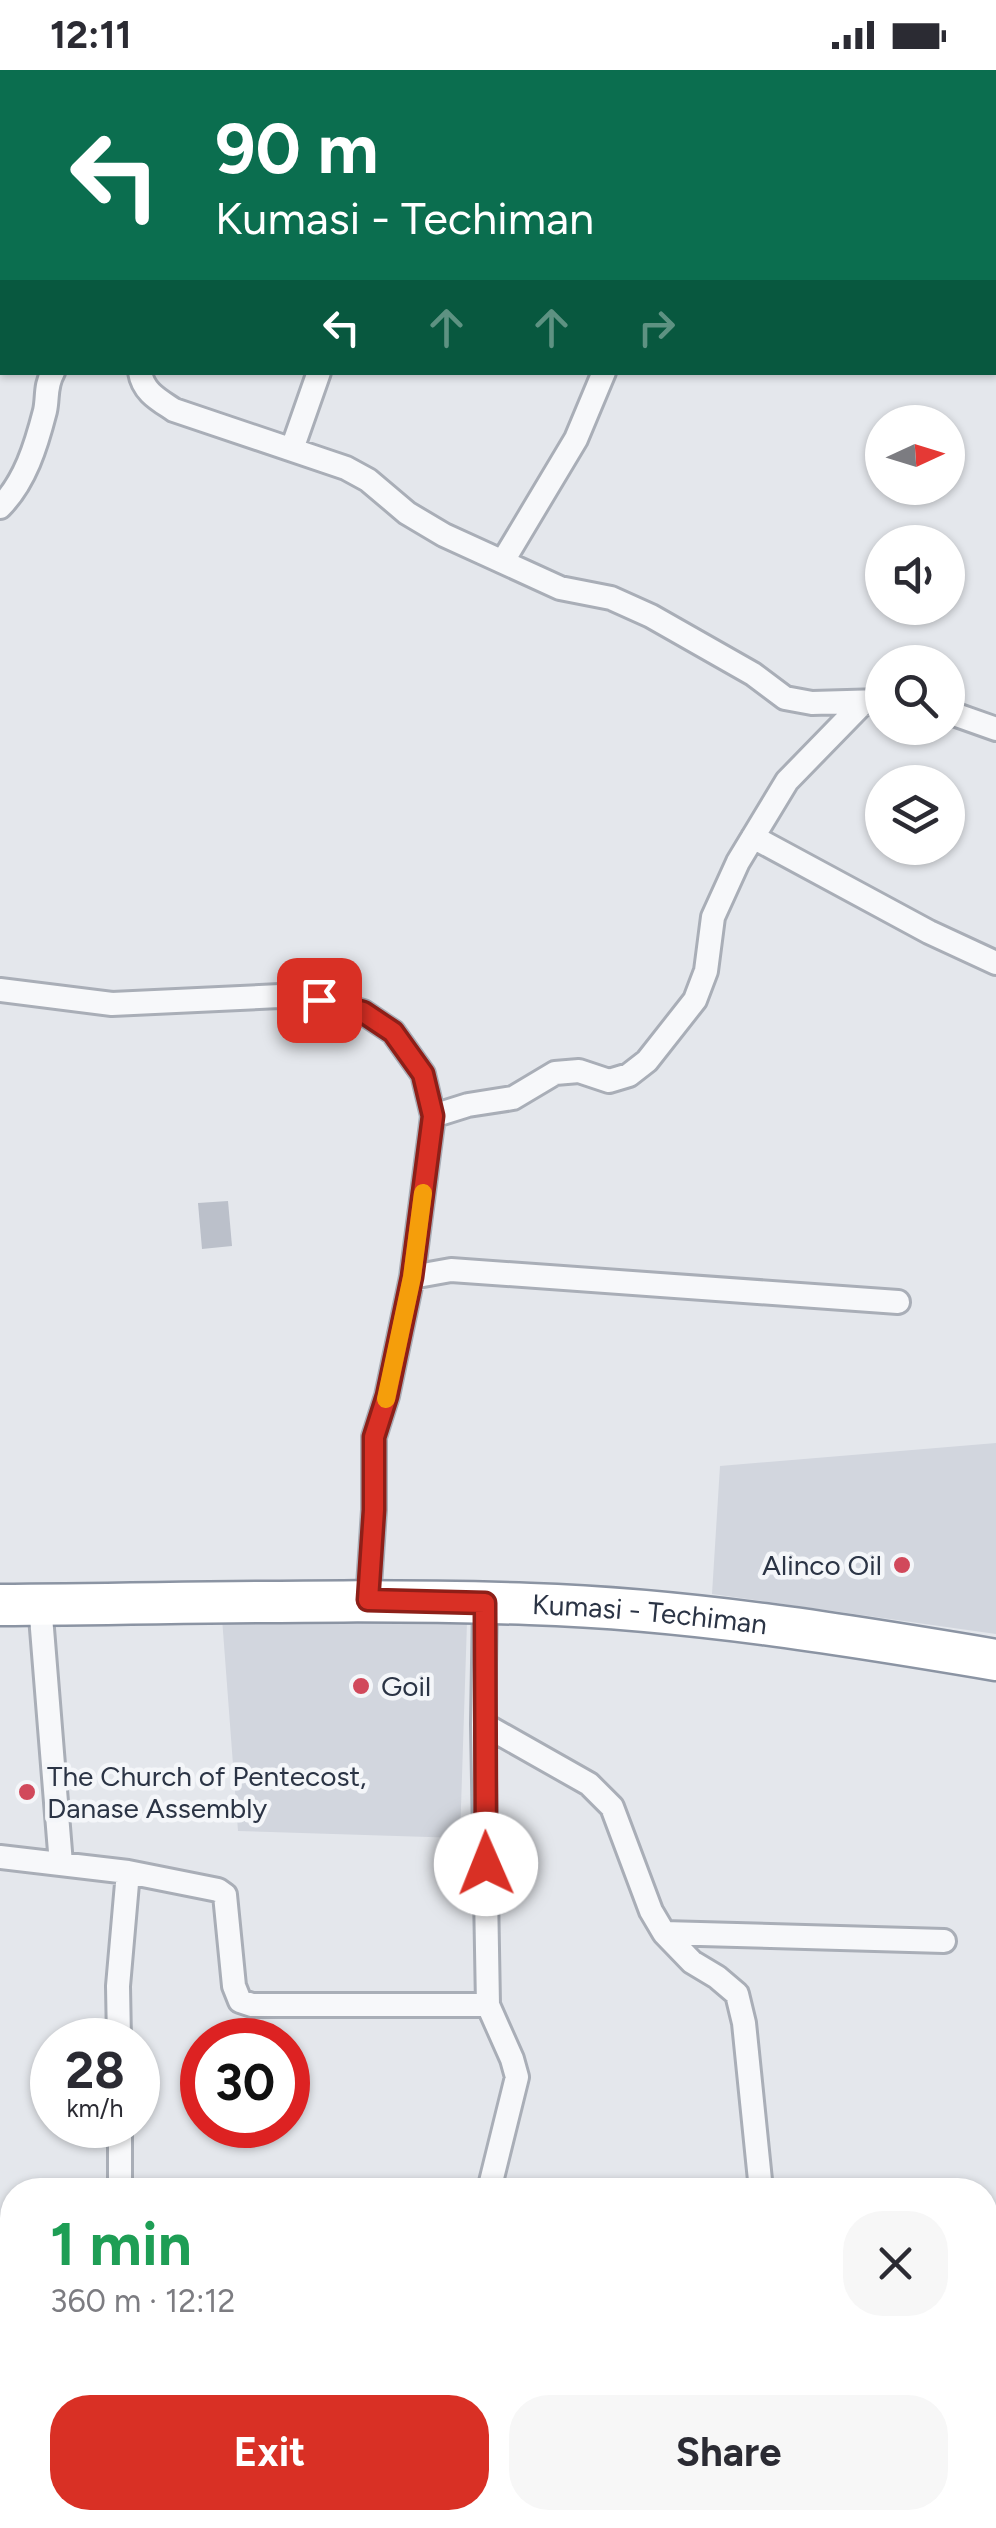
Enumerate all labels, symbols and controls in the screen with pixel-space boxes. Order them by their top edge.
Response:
text: 12:11 [50,12,132,58]
text: 90 m [215,106,379,191]
icon: left [50,110,180,240]
text: Kumasi - Techiman [215,191,594,245]
icon: left [314,300,369,355]
icon: ahead [419,300,474,355]
icon: ahead [524,300,579,355]
icon: right [629,300,684,355]
north arrow [865,405,965,505]
map controls [865,405,965,865]
button: sound [865,525,965,625]
button: search [865,645,965,745]
button: layers [865,765,965,865]
pin [277,958,362,1043]
icon: arrive [292,973,347,1028]
place label: Alinco Oil [762,1548,882,1582]
marker: Alinco Oil [891,1554,913,1576]
street label: Kumasi - Techiman [531,1587,769,1641]
place label: Goil [381,1669,431,1703]
marker: Goil [350,1675,372,1697]
place label: The Church of Pentecost, Danase Assembly [47,1759,366,1825]
marker: The Church of Pentecost, Danase Assembly [16,1781,38,1803]
position arrow [434,1812,538,1916]
speed limit sign: 30 [180,2018,310,2148]
text: 28 [65,2040,125,2101]
text: km/h [66,2093,124,2123]
text: 1 min [50,2208,192,2280]
button: close [843,2211,948,2316]
text: 360 m · 12:12 [50,2282,235,2320]
button: Exit [50,2395,489,2510]
button: Share [509,2395,948,2510]

